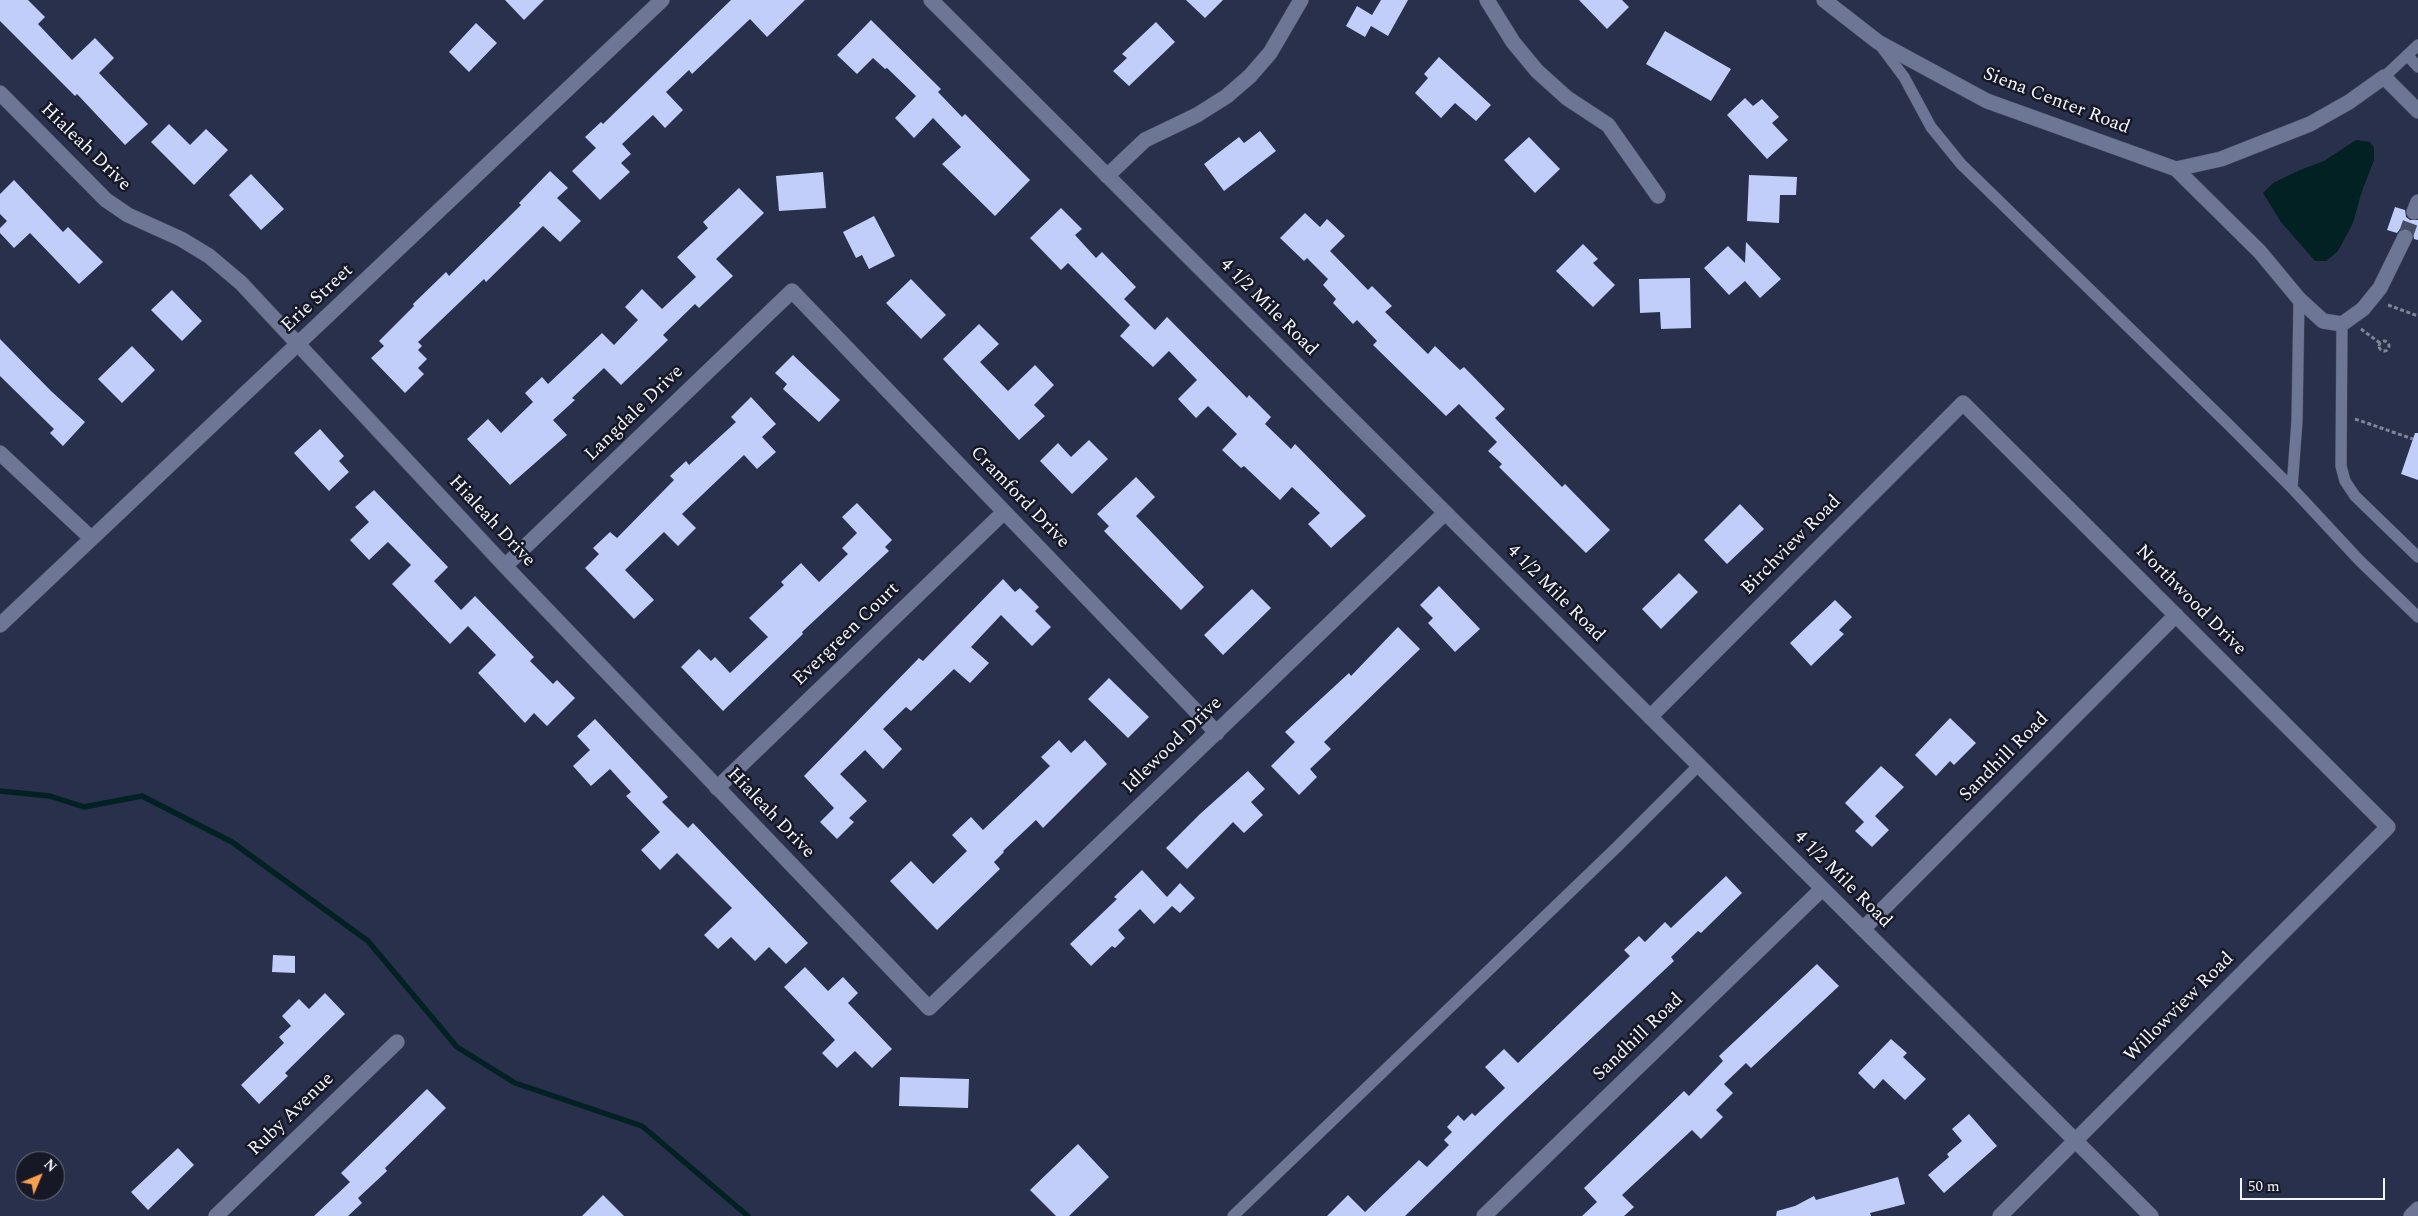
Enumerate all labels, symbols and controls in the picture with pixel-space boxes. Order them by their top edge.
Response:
street label: Siena Center Road [1979,64,2133,140]
street label: Hialeah Drive [35,99,135,197]
street label: 4 1/2 Mile Road [1214,254,1322,362]
street label: Erie Street [277,260,359,338]
street label: Langdale Drive [581,361,689,467]
street label: Cramford Drive [965,442,1073,554]
street label: Hialeah Drive [443,471,539,573]
street label: Birchview Road [1737,491,1847,601]
street label: 4 1/2 Mile Road [1501,540,1609,648]
street label: Northwood Drive [2130,541,2250,661]
street label: Evergreen Court [789,578,905,692]
street label: Idlewood Drive [1118,693,1228,799]
street label: Sandhill Road [1956,709,2054,807]
street label: Hialeah Drive [721,764,819,864]
street label: 4 1/2 Mile Road [1788,826,1896,934]
street label: Willowview Road [2120,948,2240,1068]
street label: Sandhill Road [1589,989,1689,1087]
street label: Ruby Avenue [244,1068,340,1162]
north arrow [15,1151,65,1201]
text: N [39,1154,62,1177]
scale bar [2243,1168,2388,1200]
text: 50 m [2248,1175,2280,1198]

